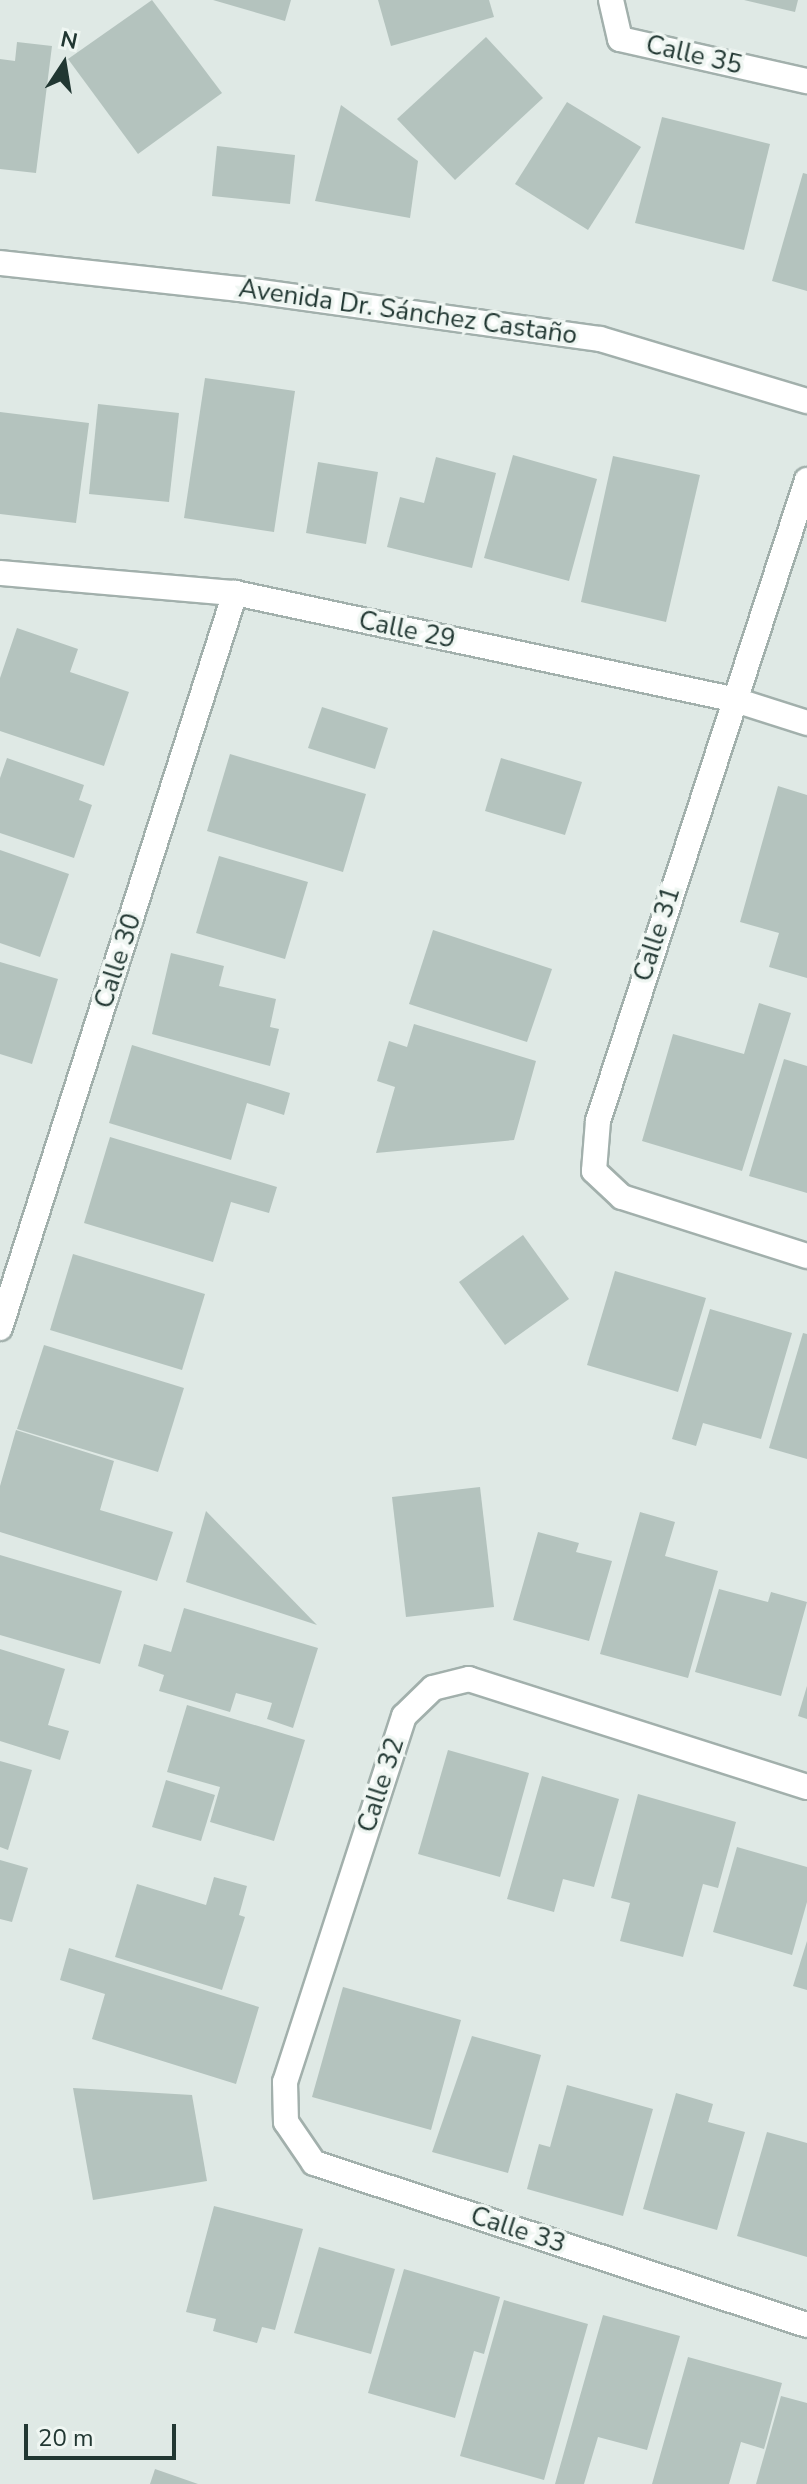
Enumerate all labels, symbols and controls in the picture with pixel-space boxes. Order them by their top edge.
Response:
north arrow [24,24,104,104]
text: N [58,24,80,57]
street label: Calle 35 [643,29,745,81]
street label: Avenida Dr. Sánchez Castaño [237,273,579,351]
street label: Calle 29 [356,605,458,655]
street label: Calle 31 [627,883,687,985]
street label: Calle 30 [88,910,148,1012]
street label: Calle 32 [351,1734,411,1836]
street label: Calle 33 [467,2200,569,2260]
scale bar [28,2408,180,2458]
text: 20 m [38,2422,94,2454]

